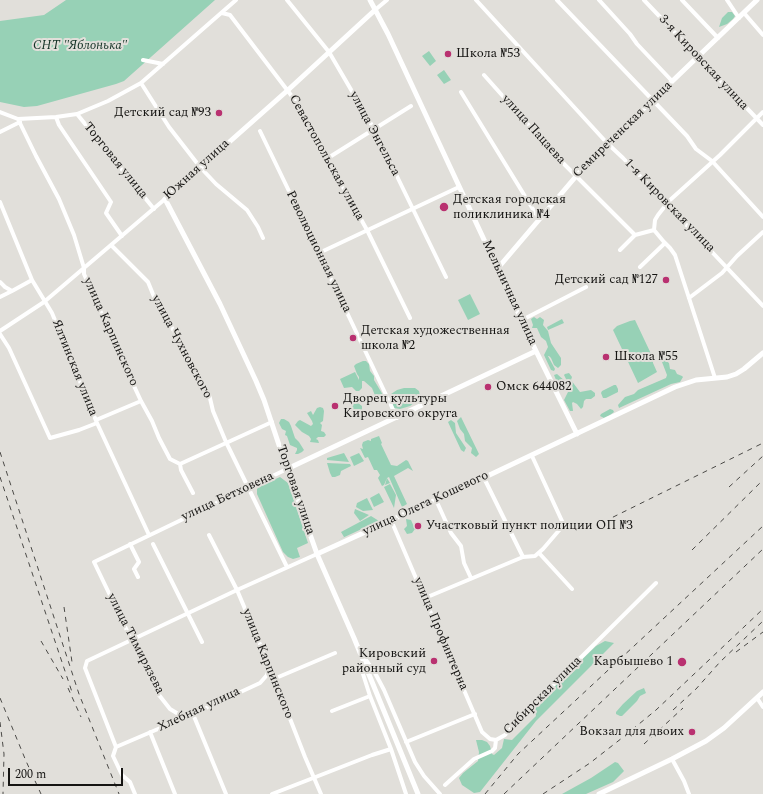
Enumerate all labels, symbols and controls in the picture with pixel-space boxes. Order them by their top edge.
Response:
street label: 3-я Кировская улица [655,12,751,114]
park label: СНТ "Яблонька" [33,38,127,54]
place label: Школа №53 [456,46,520,62]
marker: Школа №53 [443,49,453,59]
street label: Семиреченская улица [570,78,676,182]
street label: улица Энгельса [345,89,403,179]
street label: Севастопольская улица [285,92,367,224]
street label: улица Пацаева [498,92,568,168]
place label: Детский сад №93 [114,105,211,121]
marker: Детский сад №93 [214,108,224,118]
street label: Торговая улица [79,120,151,202]
street label: Южная улица [161,136,233,204]
street label: 1-я Кировская улица [620,156,718,256]
street label: Революционная улица [282,189,354,315]
place label: Детская городская поликлиника №4 [453,192,566,223]
marker: Детская городская поликлиника №4 [438,201,450,213]
street label: Мельничная улица [478,238,540,348]
place label: Детский сад №127 [555,272,658,288]
street label: улица Карпинского [79,275,141,389]
marker: Детский сад №127 [661,275,671,285]
street label: улица Чухновского [147,293,215,401]
street label: Ялтинская улица [48,317,100,419]
place label: Детская художественная школа №2 [361,323,510,354]
marker: Детская художественная школа №2 [348,333,358,343]
place label: Школа №55 [614,349,678,365]
marker: Школа №55 [601,352,611,362]
place label: Омск 644082 [496,379,571,395]
marker: Омск 644082 [483,382,493,392]
place label: Дворец культуры Кировского округа [343,391,458,422]
marker: Дворец культуры Кировского округа [330,401,340,411]
street label: Торговая улица [272,443,318,537]
street label: улица Олега Кошевого [361,468,491,540]
street label: улица Бетховена [179,469,277,525]
place label: Участковый пункт полиции ОП №3 [426,518,633,534]
marker: Участковый пункт полиции ОП №3 [413,521,423,531]
street label: улица Профинтерна [409,575,471,693]
street label: улица Тимирязева [103,591,167,697]
street label: улица Карпинского [238,607,296,721]
place label: Кировский районный суд [342,646,426,677]
street label: Сибирская улица [501,654,585,738]
place label: Карбышево 1 [594,654,673,670]
marker: Кировский районный суд [429,656,439,666]
marker: Карбышево 1 [676,656,688,668]
street label: Хлебная улица [155,684,243,736]
place label: Вокзал для двоих [579,724,684,740]
marker: Вокзал для двоих [687,727,697,737]
scale bar [10,760,125,786]
text: 200 m [15,765,46,784]

